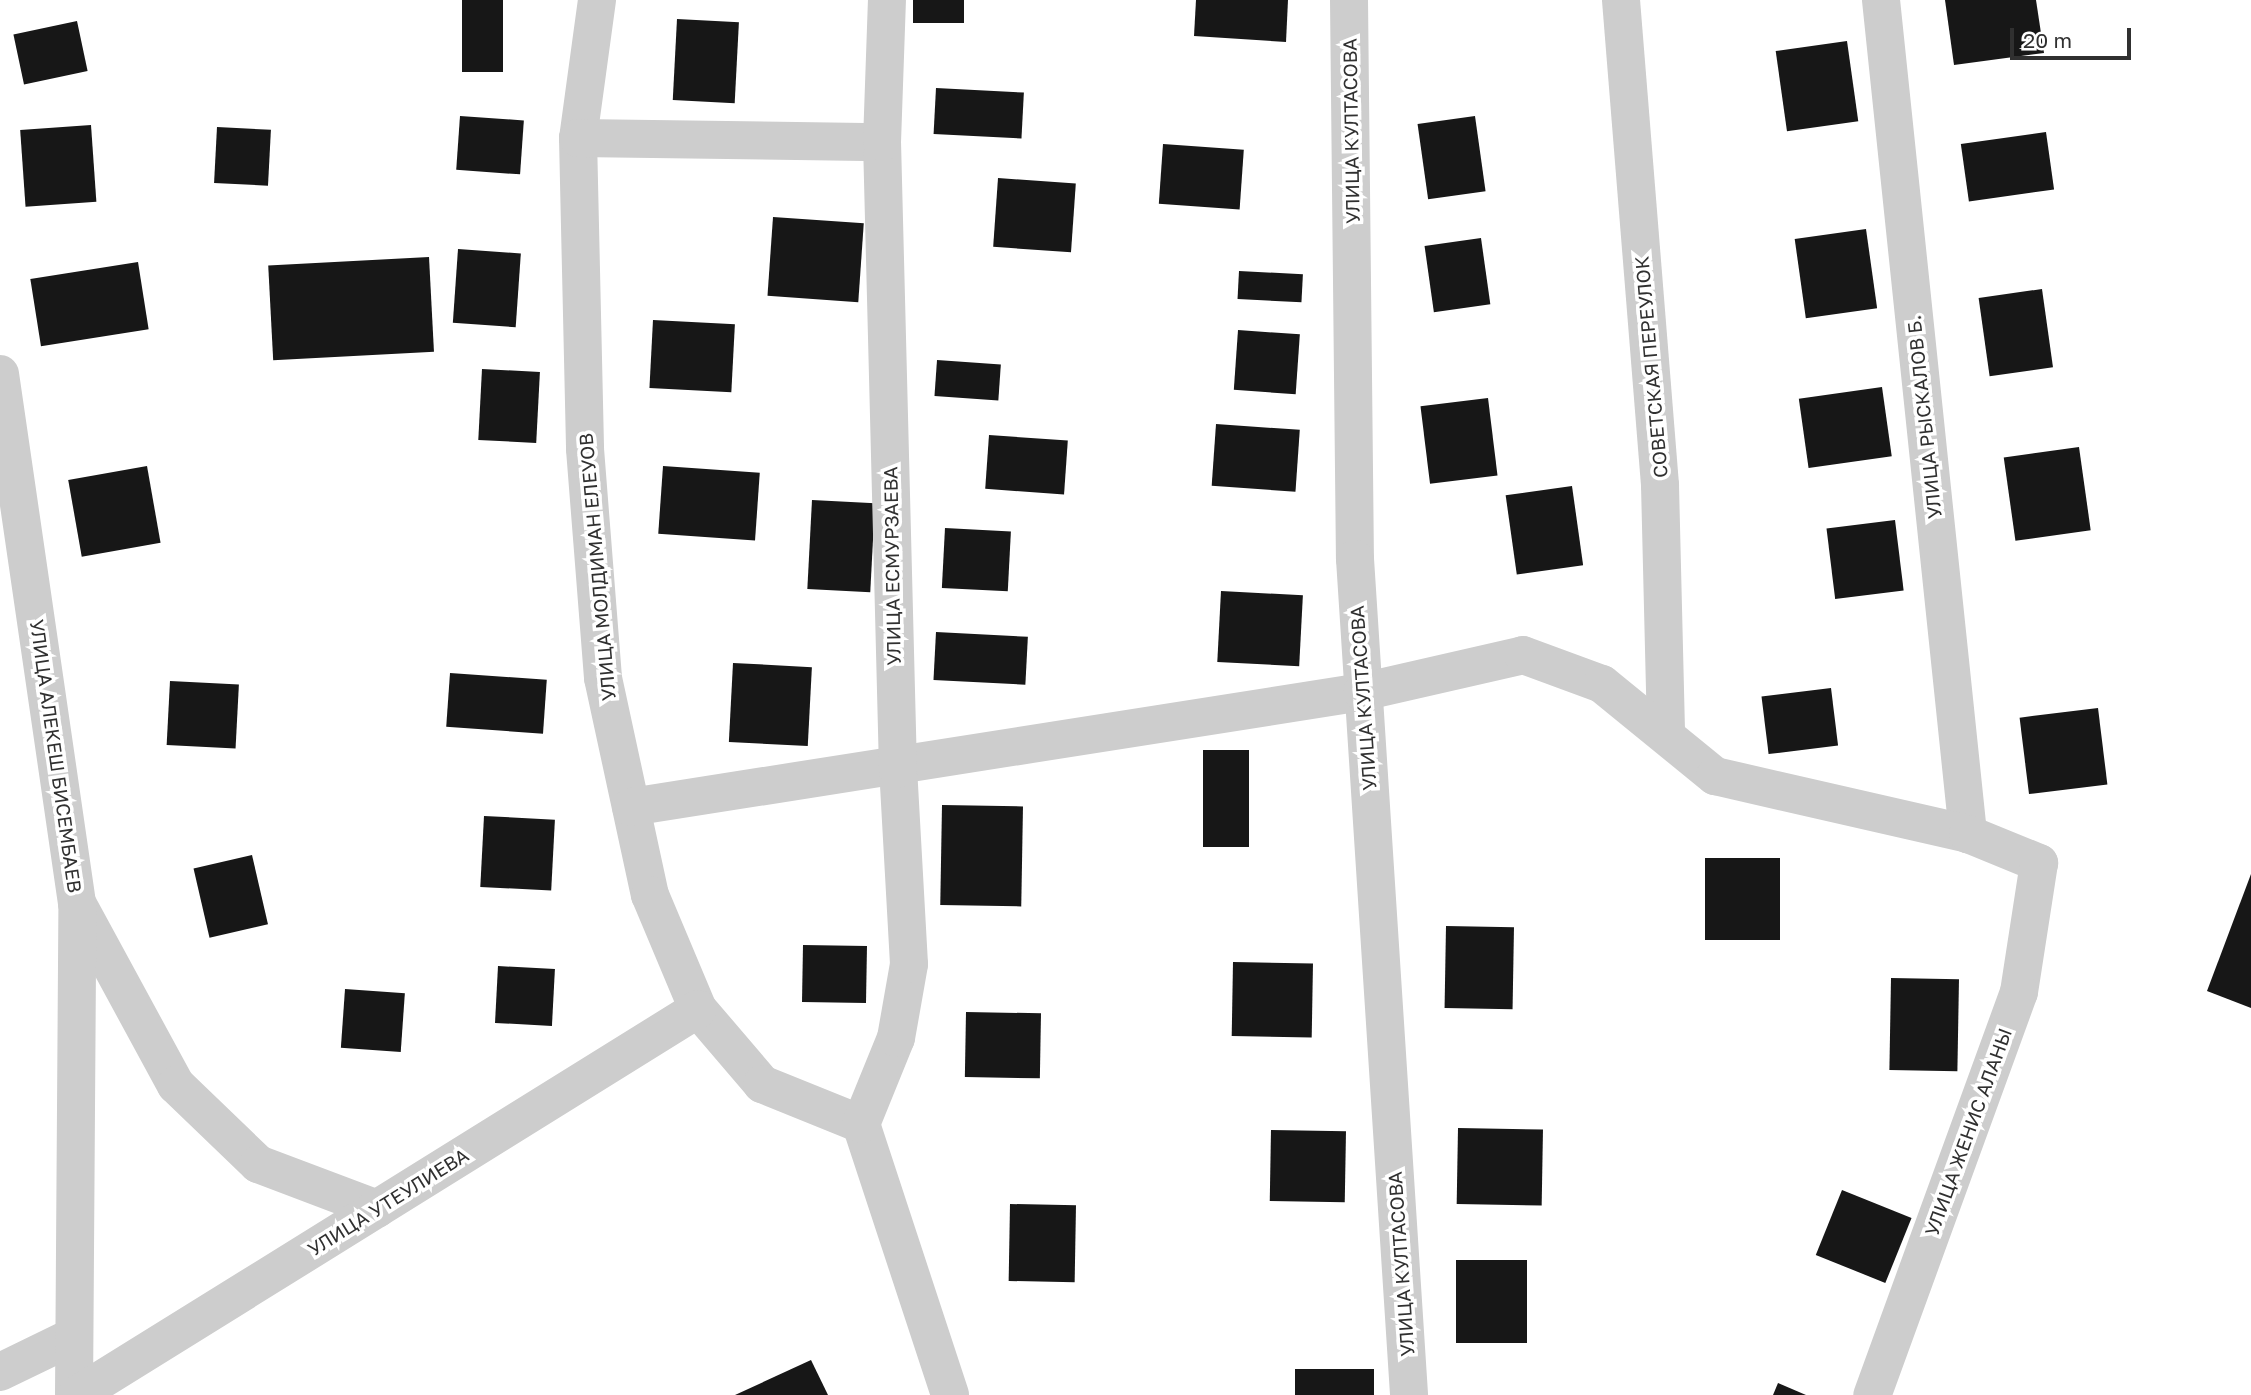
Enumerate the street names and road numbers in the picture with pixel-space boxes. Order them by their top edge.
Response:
street label: УЛИЦА КУЛТАСОВА [1338,38,1364,224]
street label: СОВЕТСКАЯ ПЕРЕУЛОК [1630,255,1672,479]
street label: УЛИЦА РЫСКАЛОВ Б. [1902,314,1946,520]
street label: УЛИЦА МОЛДИМАН ЕЛЕУОВ [574,432,620,702]
street label: УЛИЦА ЕСМУРЗАЕВА [879,466,905,666]
street label: УЛИЦА КУЛТАСОВА [1345,605,1381,791]
street label: УЛИЦА АЛЕКЕШ БИСЕМБАЕВ [26,618,86,894]
street label: УЛИЦА ЖЕНИС АЛАНЫ [1920,1025,2016,1239]
street label: УЛИЦА УТЕУЛИЕВА [303,1143,473,1261]
street label: УЛИЦА КУЛТАСОВА [1383,1171,1419,1357]

